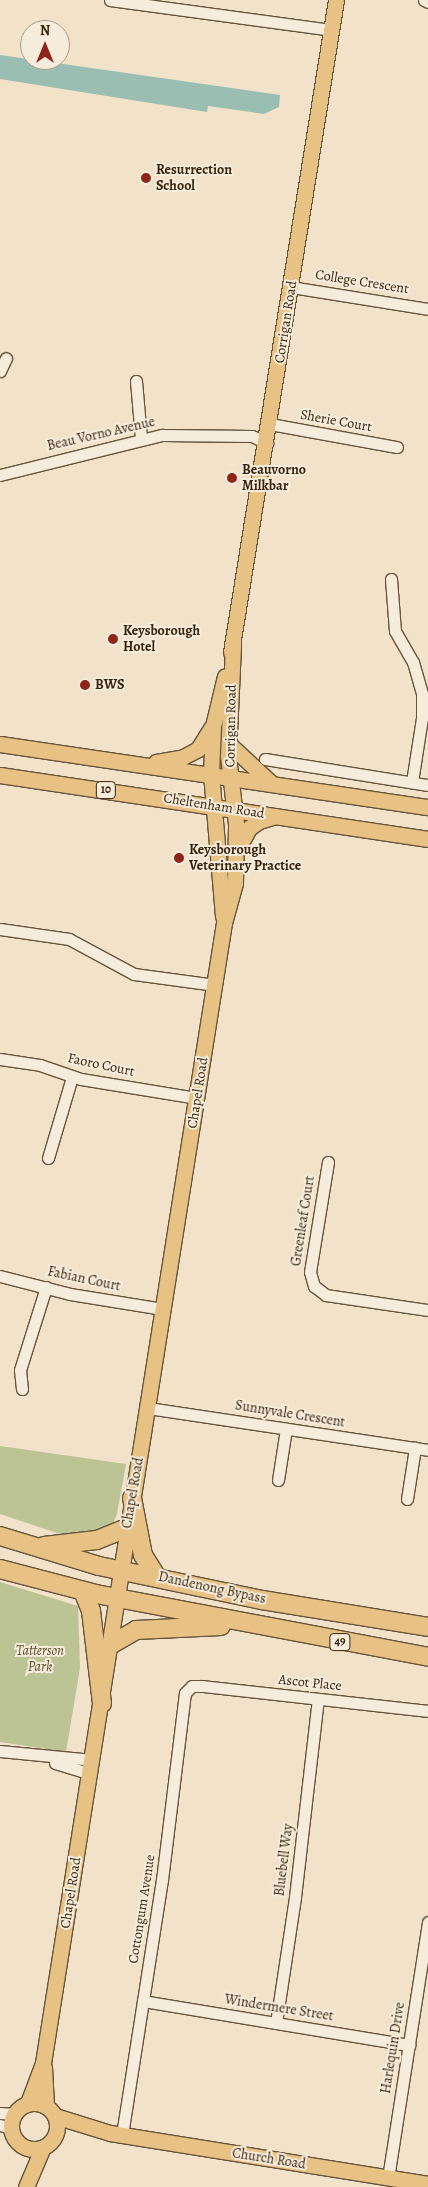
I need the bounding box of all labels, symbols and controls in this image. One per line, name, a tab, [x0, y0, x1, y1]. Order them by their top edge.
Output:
north arrow	[20, 20, 70, 70]
text: N	[40, 21, 50, 40]
place label: Resurrection School	[156, 162, 232, 194]
marker: Resurrection School	[140, 172, 152, 184]
street label: College Crescent	[314, 266, 410, 298]
street label: Corrigan Road	[271, 280, 301, 364]
street label: Sherie Court	[299, 406, 373, 436]
street label: Beau Vorno Avenue	[45, 413, 157, 455]
place label: Beauvorno Milkbar	[242, 462, 306, 494]
marker: Beauvorno Milkbar	[226, 472, 238, 484]
place label: Keysborough Hotel	[123, 623, 200, 656]
marker: Keysborough Hotel	[107, 633, 119, 645]
place label: BWS	[95, 677, 125, 693]
marker: BWS	[79, 679, 91, 691]
street label: Corrigan Road	[222, 684, 240, 768]
road number: 10	[95, 780, 117, 800]
street label: Cheltenham Road	[162, 790, 266, 822]
place label: Keysborough Veterinary Practice	[189, 842, 301, 874]
marker: Keysborough Veterinary Practice	[173, 852, 185, 864]
street label: Faoro Court	[66, 1050, 136, 1080]
street label: Chapel Road	[184, 1056, 212, 1130]
street label: Greenleaf Court	[288, 1175, 318, 1267]
street label: Fabian Court	[46, 1263, 122, 1295]
street label: Sunnyvale Crescent	[234, 1397, 346, 1431]
street label: Chapel Road	[118, 1456, 148, 1530]
street label: Dandenong Bypass	[157, 1568, 267, 1608]
road number: 49	[329, 1632, 351, 1651]
park label: Tatterson Park	[16, 1643, 64, 1675]
street label: Ascot Place	[278, 1671, 342, 1695]
street label: Bluebell Way	[271, 1823, 297, 1897]
street label: Cottongum Avenue	[125, 1853, 159, 1965]
street label: Chapel Road	[57, 1856, 85, 1930]
street label: Windermere Street	[223, 1991, 335, 2025]
street label: Harlequin Drive	[377, 2001, 409, 2095]
street label: Church Road	[231, 2145, 307, 2173]

